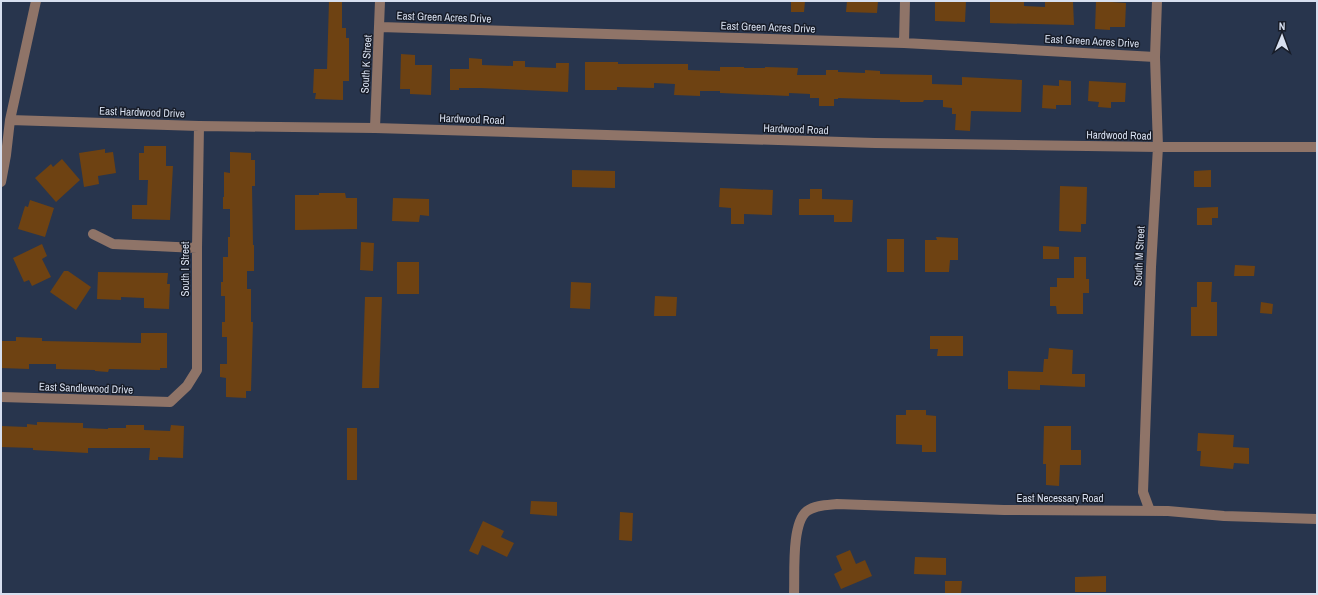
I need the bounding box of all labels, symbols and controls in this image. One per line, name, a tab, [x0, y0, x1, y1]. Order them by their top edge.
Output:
street label: East Green Acres Drive	[396, 8, 492, 26]
north arrow	[1262, 16, 1302, 56]
street label: East Green Acres Drive	[720, 18, 816, 36]
text: N	[1279, 19, 1286, 33]
street label: East Green Acres Drive	[1044, 32, 1140, 50]
street label: South K Street	[357, 34, 375, 94]
street label: East Hardwood Drive	[99, 104, 185, 120]
street label: Hardwood Road	[439, 111, 505, 127]
street label: Hardwood Road	[763, 121, 829, 137]
street label: Hardwood Road	[1086, 127, 1152, 143]
street label: South M Street	[1130, 225, 1148, 286]
street label: South I Street	[178, 241, 192, 297]
street label: East Sandlewood Drive	[39, 379, 133, 397]
street label: East Necessary Road	[1016, 491, 1104, 505]

